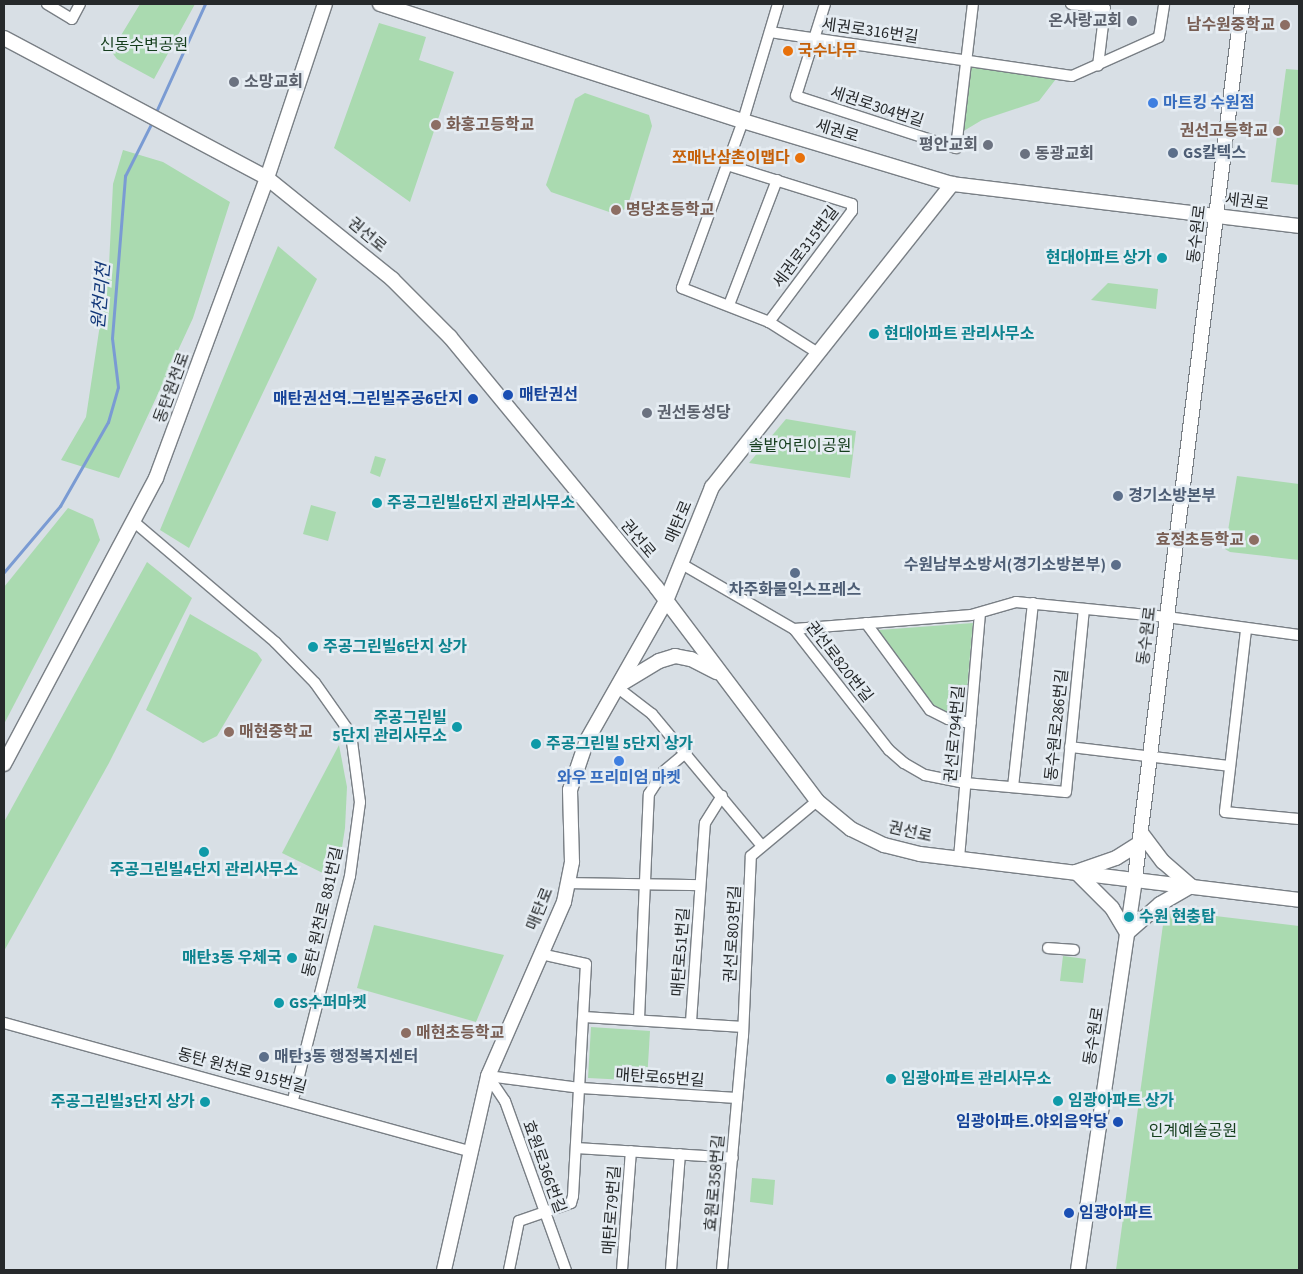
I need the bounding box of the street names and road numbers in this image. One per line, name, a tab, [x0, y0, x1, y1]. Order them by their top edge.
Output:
street label: 세권로316번길	[820, 15, 920, 47]
street label: 세권로304번길	[828, 83, 926, 131]
street label: 세권로	[813, 115, 861, 147]
street label: 세권로	[1224, 190, 1270, 214]
street label: 세권로315번길	[769, 202, 843, 292]
street label: 동수원로	[1184, 204, 1210, 264]
street label: 권선로	[344, 213, 390, 257]
street label: 동탄원천로	[150, 350, 194, 426]
street label: 매탄로	[662, 498, 696, 546]
street label: 권선로	[616, 516, 660, 562]
street label: 동수원로	[1134, 606, 1160, 666]
street label: 권선로820번길	[801, 618, 877, 706]
street label: 동수원로286번길	[1042, 668, 1072, 782]
street label: 권선로794번길	[941, 685, 969, 783]
street label: 권선로	[886, 818, 934, 846]
street label: 동탄 원천로 881번길	[299, 845, 347, 979]
street label: 매탄로	[523, 885, 557, 933]
street label: 권선로803번길	[721, 885, 745, 983]
street label: 매탄로51번길	[668, 907, 694, 997]
street label: 동수원로	[1080, 1005, 1108, 1067]
street label: 동탄 원천로 915번길	[175, 1044, 309, 1098]
street label: 매탄로65번길	[615, 1065, 705, 1091]
street label: 효원로366번길	[518, 1118, 570, 1216]
street label: 효원로358번길	[701, 1134, 729, 1232]
street label: 매탄로79번길	[599, 1165, 625, 1255]

